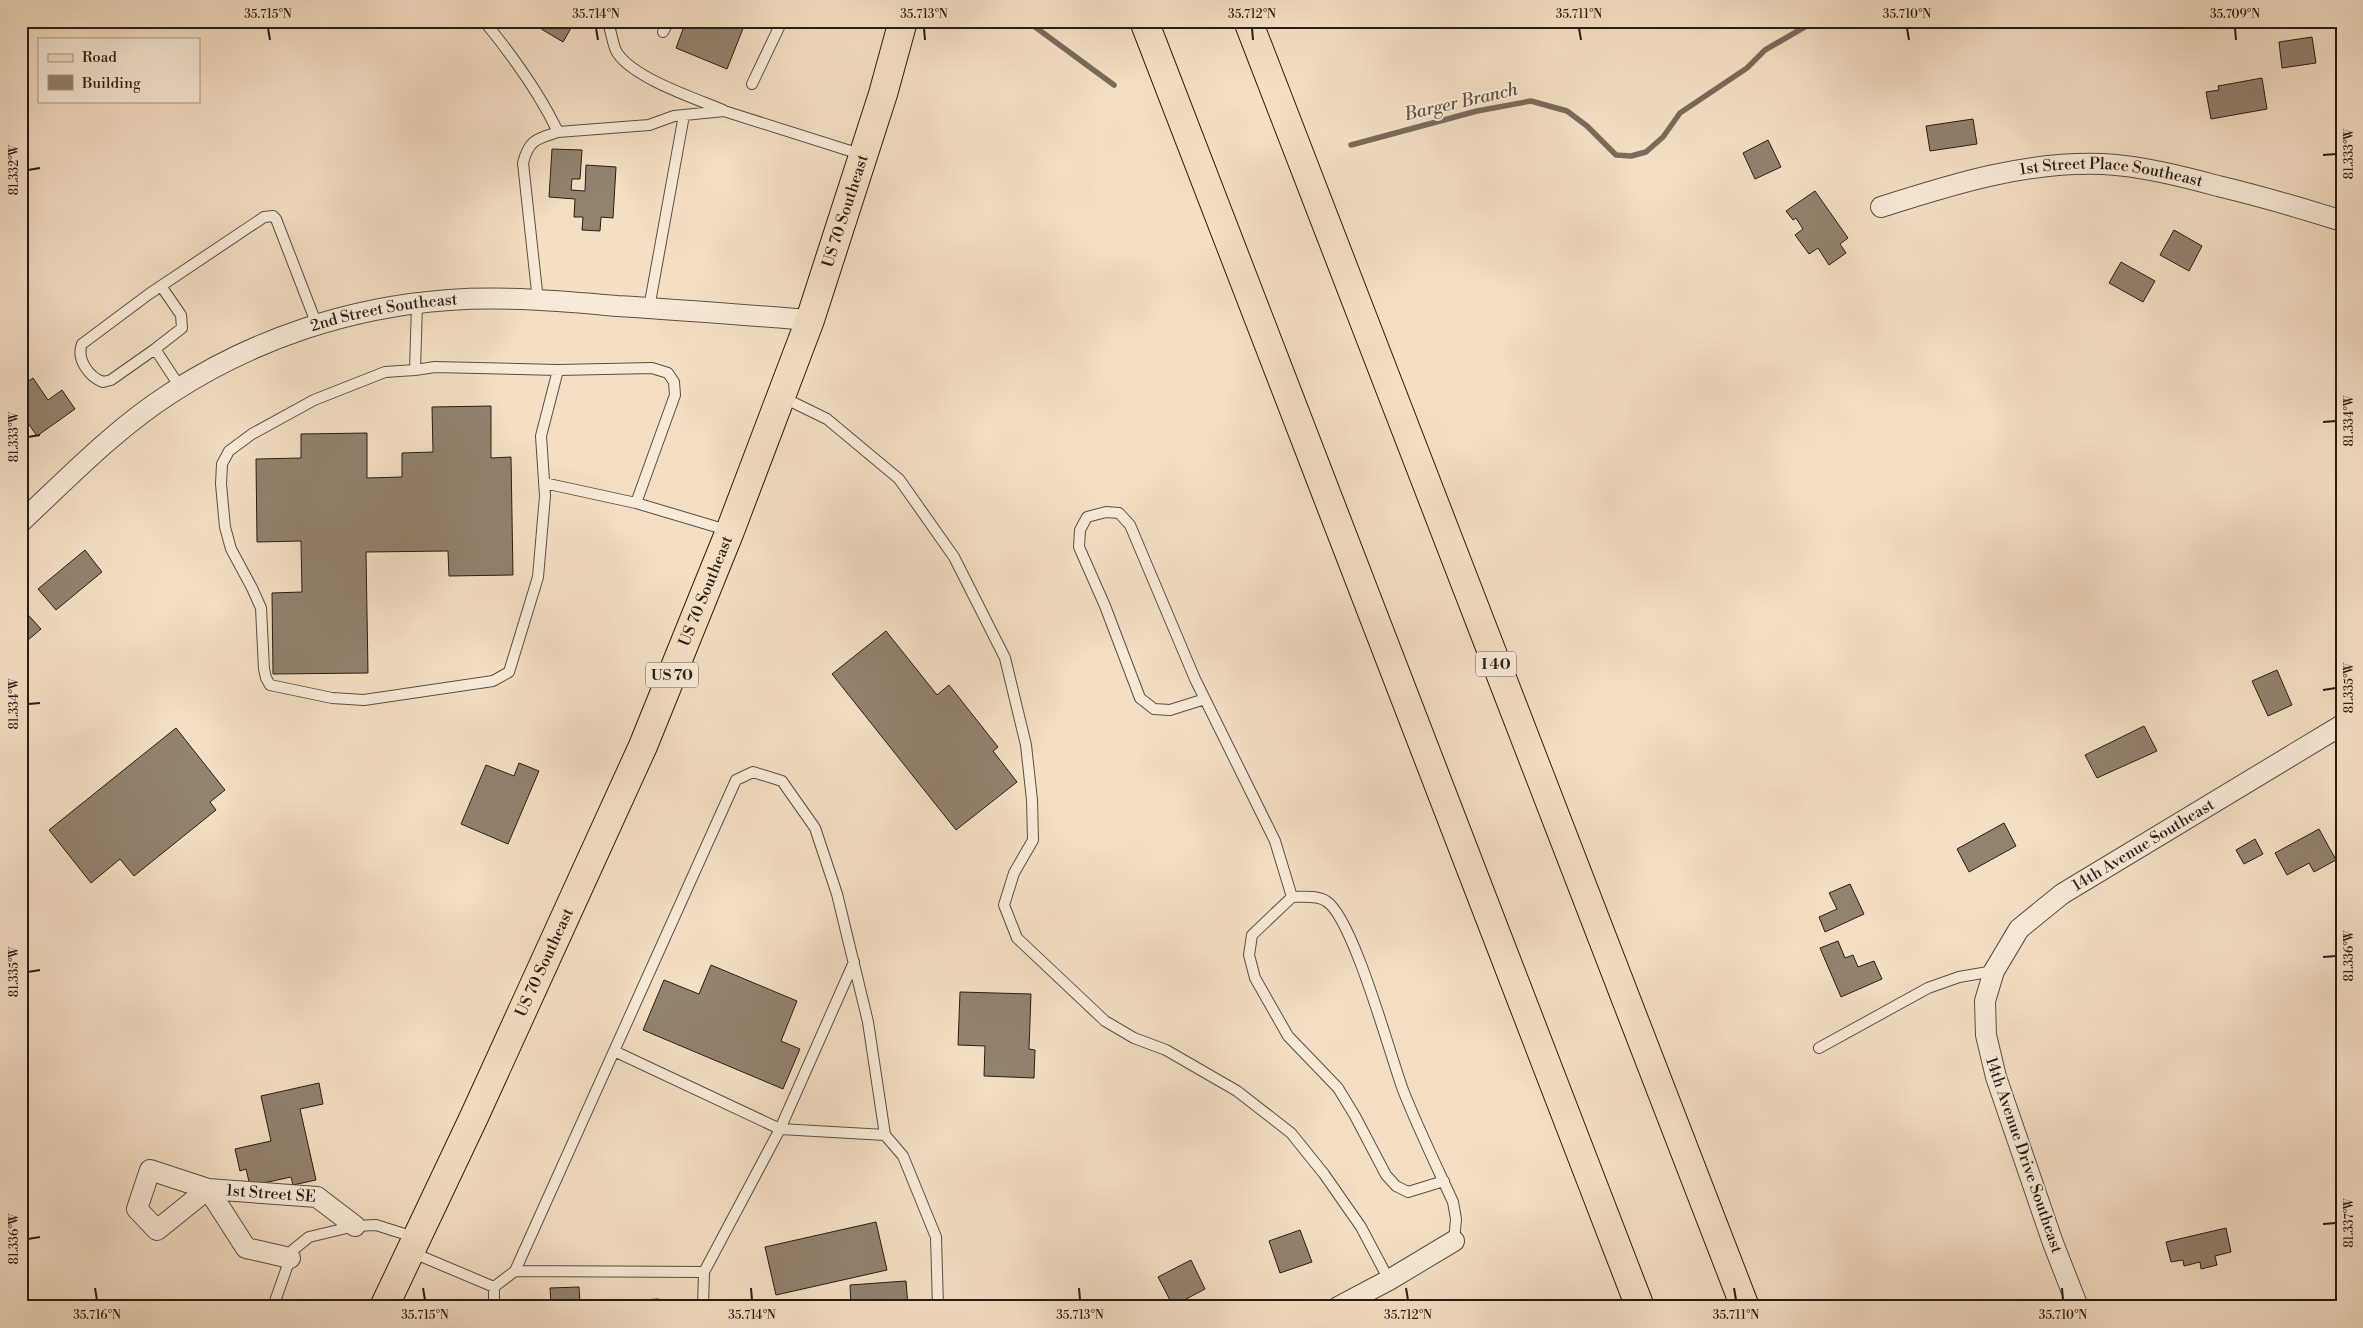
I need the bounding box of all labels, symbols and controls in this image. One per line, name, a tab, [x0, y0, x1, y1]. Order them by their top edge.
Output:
text: 35.715°N	[244, 7, 292, 22]
text: 35.714°N	[572, 7, 620, 22]
text: 35.713°N	[900, 7, 948, 22]
text: 35.712°N	[1228, 7, 1276, 22]
text: 35.711°N	[1556, 7, 1602, 22]
text: 35.710°N	[1883, 7, 1931, 22]
text: 35.709°N	[2210, 7, 2260, 22]
legend	[38, 38, 200, 102]
text: Road	[82, 48, 117, 67]
text: Building	[81, 74, 141, 93]
water label: Barger Branch	[1401, 78, 1521, 126]
text: 81.333°W	[2342, 128, 2357, 179]
text: 81.332°W	[7, 144, 22, 195]
street label: US 70 Southeast	[818, 152, 873, 270]
street label: 1st Street Place Southeast	[2018, 154, 2205, 192]
street label: 2nd Street Southeast	[308, 289, 458, 336]
text: 81.334°W	[2342, 394, 2357, 447]
text: 81.333°W	[7, 411, 22, 462]
street label: US 70 Southeast	[674, 533, 737, 649]
road number: I 40	[1476, 652, 1516, 676]
road number: US 70	[646, 662, 698, 688]
text: 81.335°W	[2342, 662, 2357, 713]
text: 81.334°W	[7, 677, 22, 730]
street label: 14th Avenue Southeast	[2069, 794, 2218, 895]
street label: US 70 Southeast	[511, 905, 578, 1020]
text: 81.336°W	[2342, 929, 2357, 981]
text: 81.335°W	[7, 946, 22, 997]
street label: 14th Avenue Drive Southeast	[1981, 1054, 2067, 1256]
street label: 1st Street SE	[225, 1180, 317, 1207]
text: 81.337°W	[2342, 1197, 2357, 1248]
text: 81.336°W	[7, 1212, 22, 1264]
text: 35.716°N	[73, 1308, 121, 1323]
text: 35.715°N	[401, 1308, 449, 1323]
text: 35.714°N	[728, 1308, 776, 1323]
text: 35.713°N	[1056, 1308, 1104, 1323]
text: 35.712°N	[1384, 1308, 1432, 1323]
text: 35.711°N	[1713, 1308, 1759, 1323]
text: 35.710°N	[2039, 1308, 2087, 1323]

